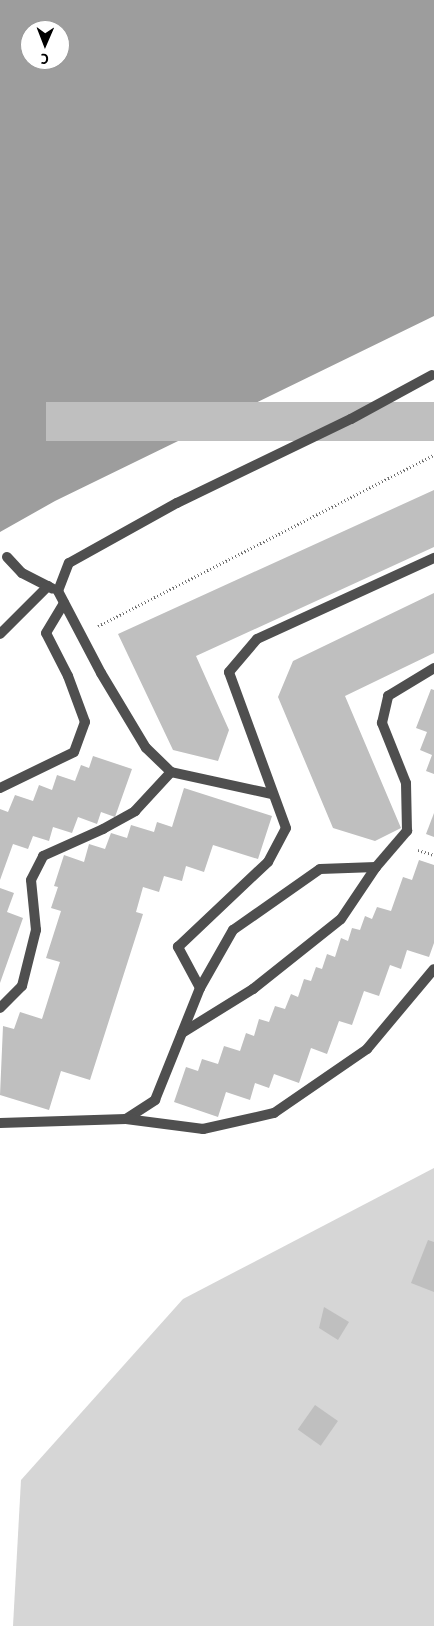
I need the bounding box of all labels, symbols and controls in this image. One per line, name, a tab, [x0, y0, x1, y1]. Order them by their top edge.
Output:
north arrow	[20, 20, 70, 70]
text: С	[41, 50, 49, 68]

